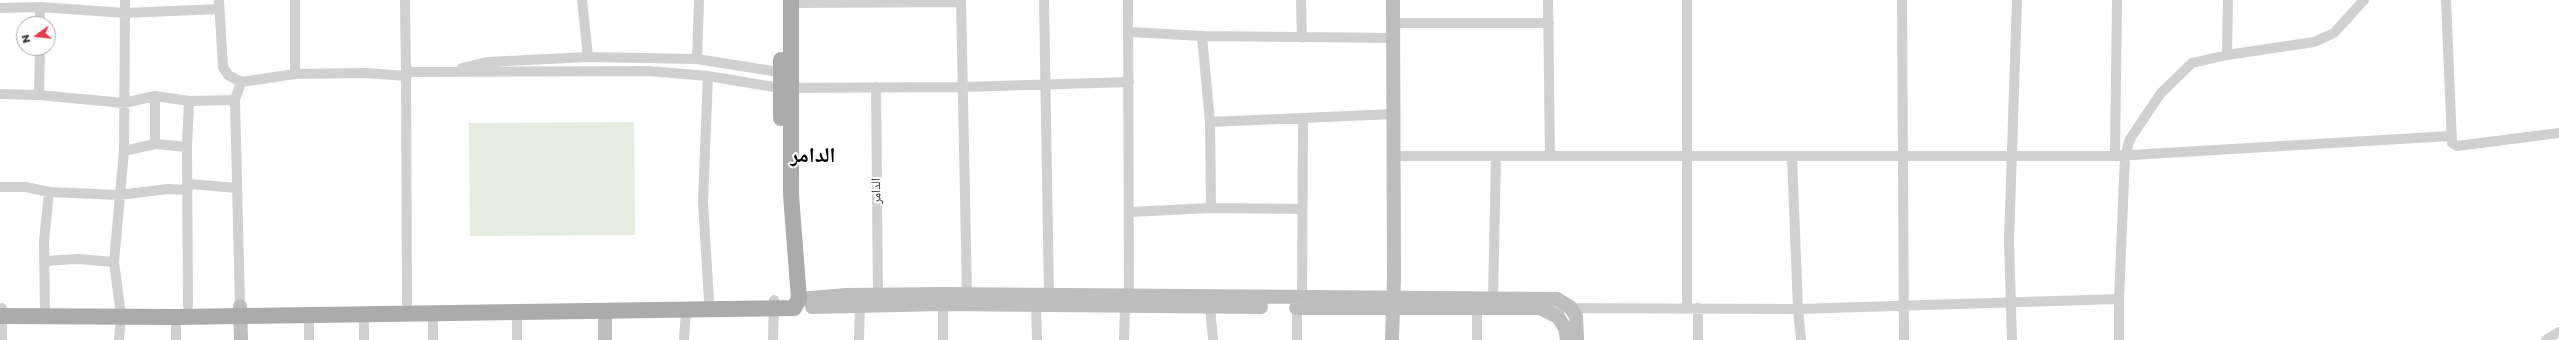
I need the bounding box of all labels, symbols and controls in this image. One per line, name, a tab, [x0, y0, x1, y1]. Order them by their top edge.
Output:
north arrow	[16, 16, 56, 56]
text: N	[17, 33, 34, 45]
district label: الدامر	[791, 144, 835, 170]
street label: الدامر	[869, 178, 885, 204]

